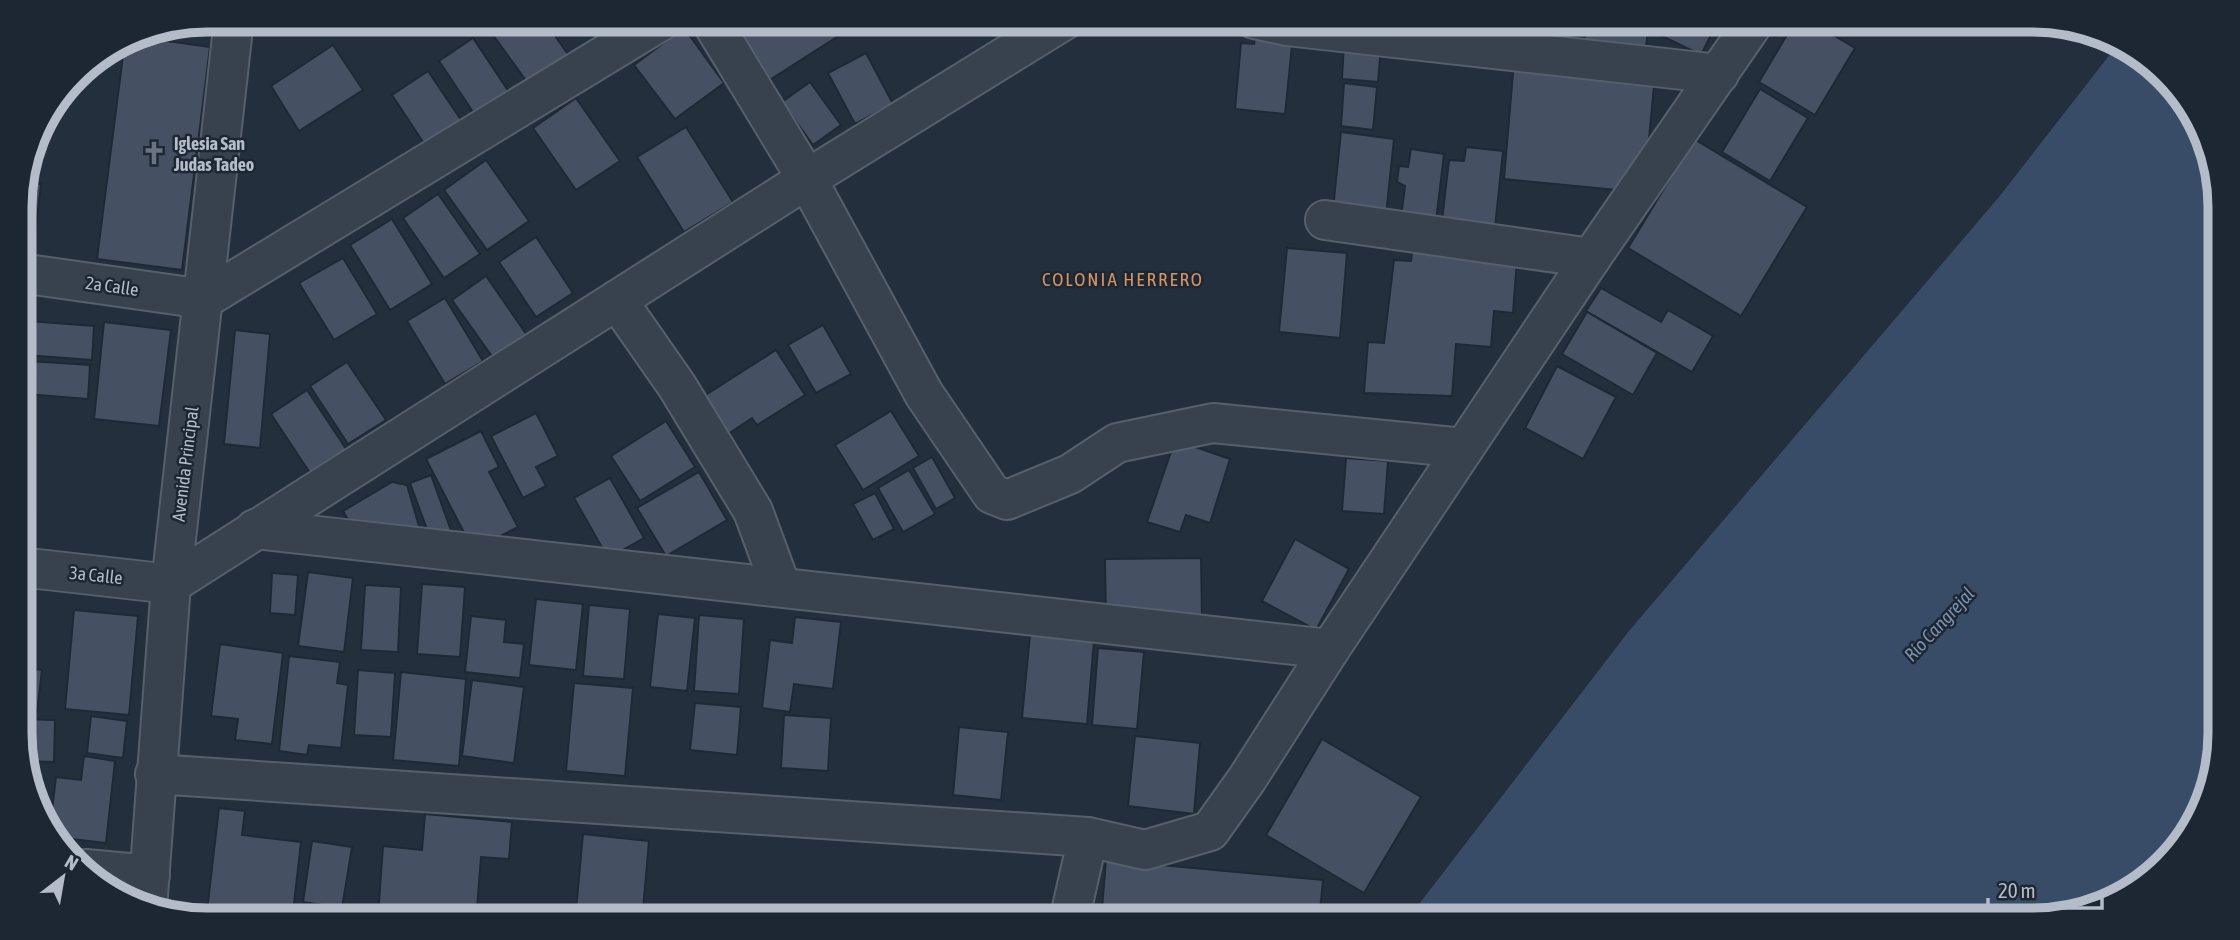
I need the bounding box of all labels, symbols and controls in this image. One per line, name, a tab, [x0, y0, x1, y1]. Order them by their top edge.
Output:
place label: Iglesia San Judas Tadeo	[173, 133, 254, 175]
church icon: Iglesia San Judas Tadeo	[140, 139, 168, 167]
district label: COLONIA HERRERO	[1042, 268, 1204, 290]
street label: 2a Calle	[84, 272, 140, 300]
street label: Avenida Principal	[168, 405, 203, 523]
street label: 3a Calle	[68, 562, 124, 588]
water label: Río Cangrejal	[1899, 583, 1979, 665]
north arrow	[28, 842, 98, 912]
text: N	[61, 850, 82, 875]
scale bar	[1988, 866, 2102, 910]
text: 20 m	[1998, 878, 2036, 902]

